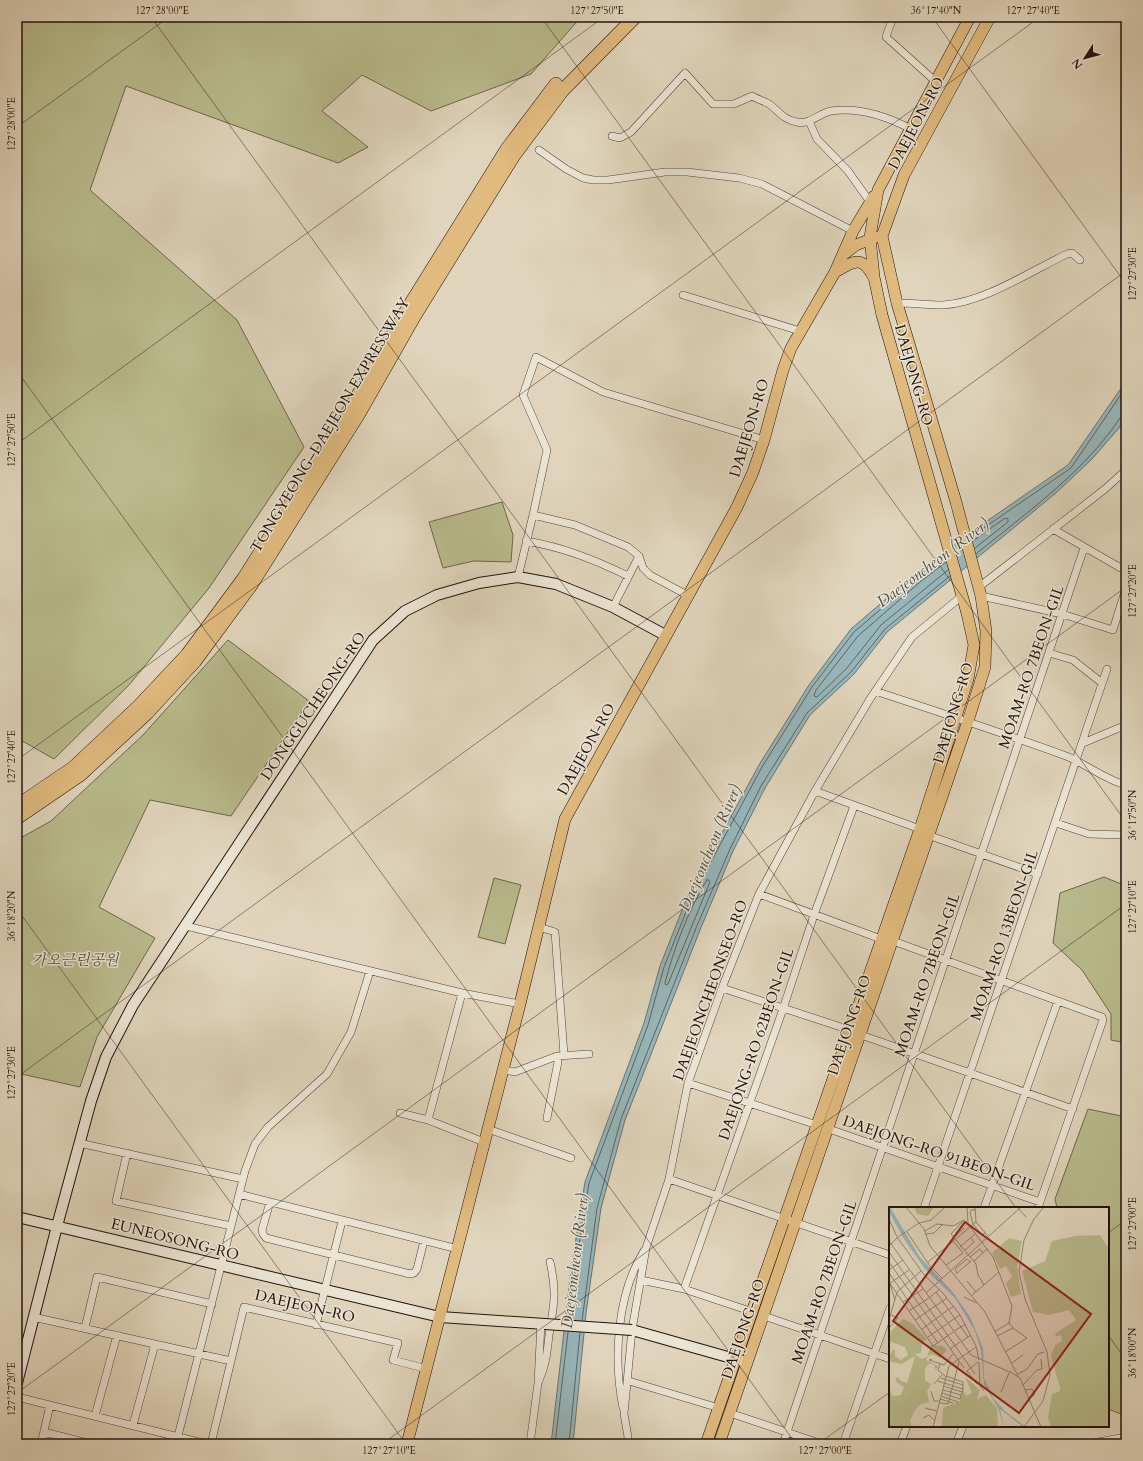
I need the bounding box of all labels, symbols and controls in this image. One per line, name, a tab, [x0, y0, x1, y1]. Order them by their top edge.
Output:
text: 127°28'00"E	[135, 4, 189, 18]
text: 127°27'50"E	[570, 4, 624, 18]
text: 36°17'40"N	[911, 4, 962, 18]
text: 127°27'40"E	[1006, 4, 1060, 18]
north arrow	[1065, 38, 1105, 78]
text: N	[1068, 55, 1086, 72]
street label: DAEJEON-RO	[883, 73, 949, 173]
text: 127°28'00"E	[5, 97, 19, 151]
text: 127°27'30"E	[1126, 247, 1140, 301]
street label: TONGYEONG–DAEJEON EXPRESSWAY	[246, 293, 415, 556]
street label: DAEJONG-RO	[890, 322, 938, 428]
street label: DAEJEON-RO	[724, 376, 774, 480]
text: 127°27'50"E	[5, 413, 19, 467]
water label: Daejeoncheon (River)	[872, 513, 994, 613]
text: 127°27'20"E	[1126, 564, 1140, 618]
street label: MOAM-RO 7BEON-GIL	[994, 582, 1069, 751]
street label: DONGGUCHEONG-RO	[256, 628, 370, 784]
street label: DAEJONG-RO	[928, 660, 978, 766]
street label: DAEJEON-RO	[552, 699, 620, 799]
text: 127°27'40"E	[5, 730, 19, 784]
water label: Daejeoncheon (River)	[673, 781, 747, 915]
text: 36°17'50"N	[1126, 789, 1140, 840]
street label: MOAM-RO 13BEON-GIL	[965, 846, 1043, 1023]
text: 127°27'10"E	[1126, 880, 1140, 934]
text: 36°18'20"N	[5, 890, 19, 941]
street label: MOAM-RO 7BEON-GIL	[890, 890, 965, 1059]
street label: DAEJEONCHEONSEO-RO	[668, 897, 752, 1083]
street label: DAEJONG-RO 62BEON-GIL	[714, 944, 799, 1143]
park label: 가오근린공원	[32, 950, 120, 970]
street label: DAEJONG-RO	[822, 972, 876, 1078]
text: 127°27'30"E	[5, 1046, 19, 1100]
street label: DAEJONG-RO 91BEON-GIL	[840, 1111, 1039, 1196]
water label: Daejeoncheon (River)	[556, 1192, 594, 1330]
street label: MOAM-RO 7BEON-GIL	[787, 1197, 862, 1366]
text: 127°27'00"E	[1126, 1197, 1140, 1251]
inset map	[889, 1207, 1109, 1427]
street label: EUNEOSONG-RO	[109, 1213, 241, 1265]
street label: DAEJONG-RO	[716, 1276, 770, 1382]
street label: DAEJEON-RO	[253, 1285, 357, 1327]
text: 36°18'00"N	[1126, 1327, 1140, 1378]
text: 127°27'20"E	[5, 1362, 19, 1416]
text: 127°27'10"E	[362, 1444, 416, 1458]
text: 127°27'00"E	[798, 1444, 852, 1458]

